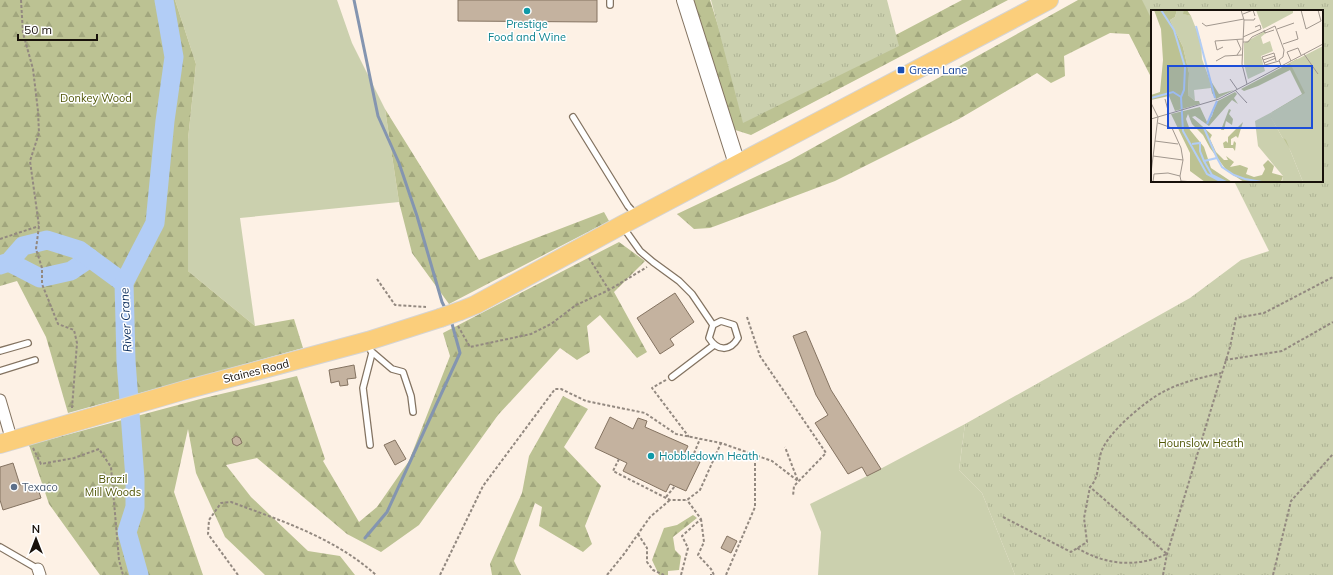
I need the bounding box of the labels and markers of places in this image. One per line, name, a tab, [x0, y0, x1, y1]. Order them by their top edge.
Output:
marker: Prestige Food and Wine	[522, 6, 532, 16]
place label: Prestige Food and Wine	[488, 17, 566, 44]
place label: Green Lane	[909, 63, 967, 77]
marker: Green Lane	[896, 65, 906, 75]
place label: Hobbledown Heath	[659, 449, 759, 463]
marker: Hobbledown Heath	[646, 451, 656, 461]
place label: Texaco	[22, 480, 58, 494]
marker: Texaco	[9, 482, 19, 492]

